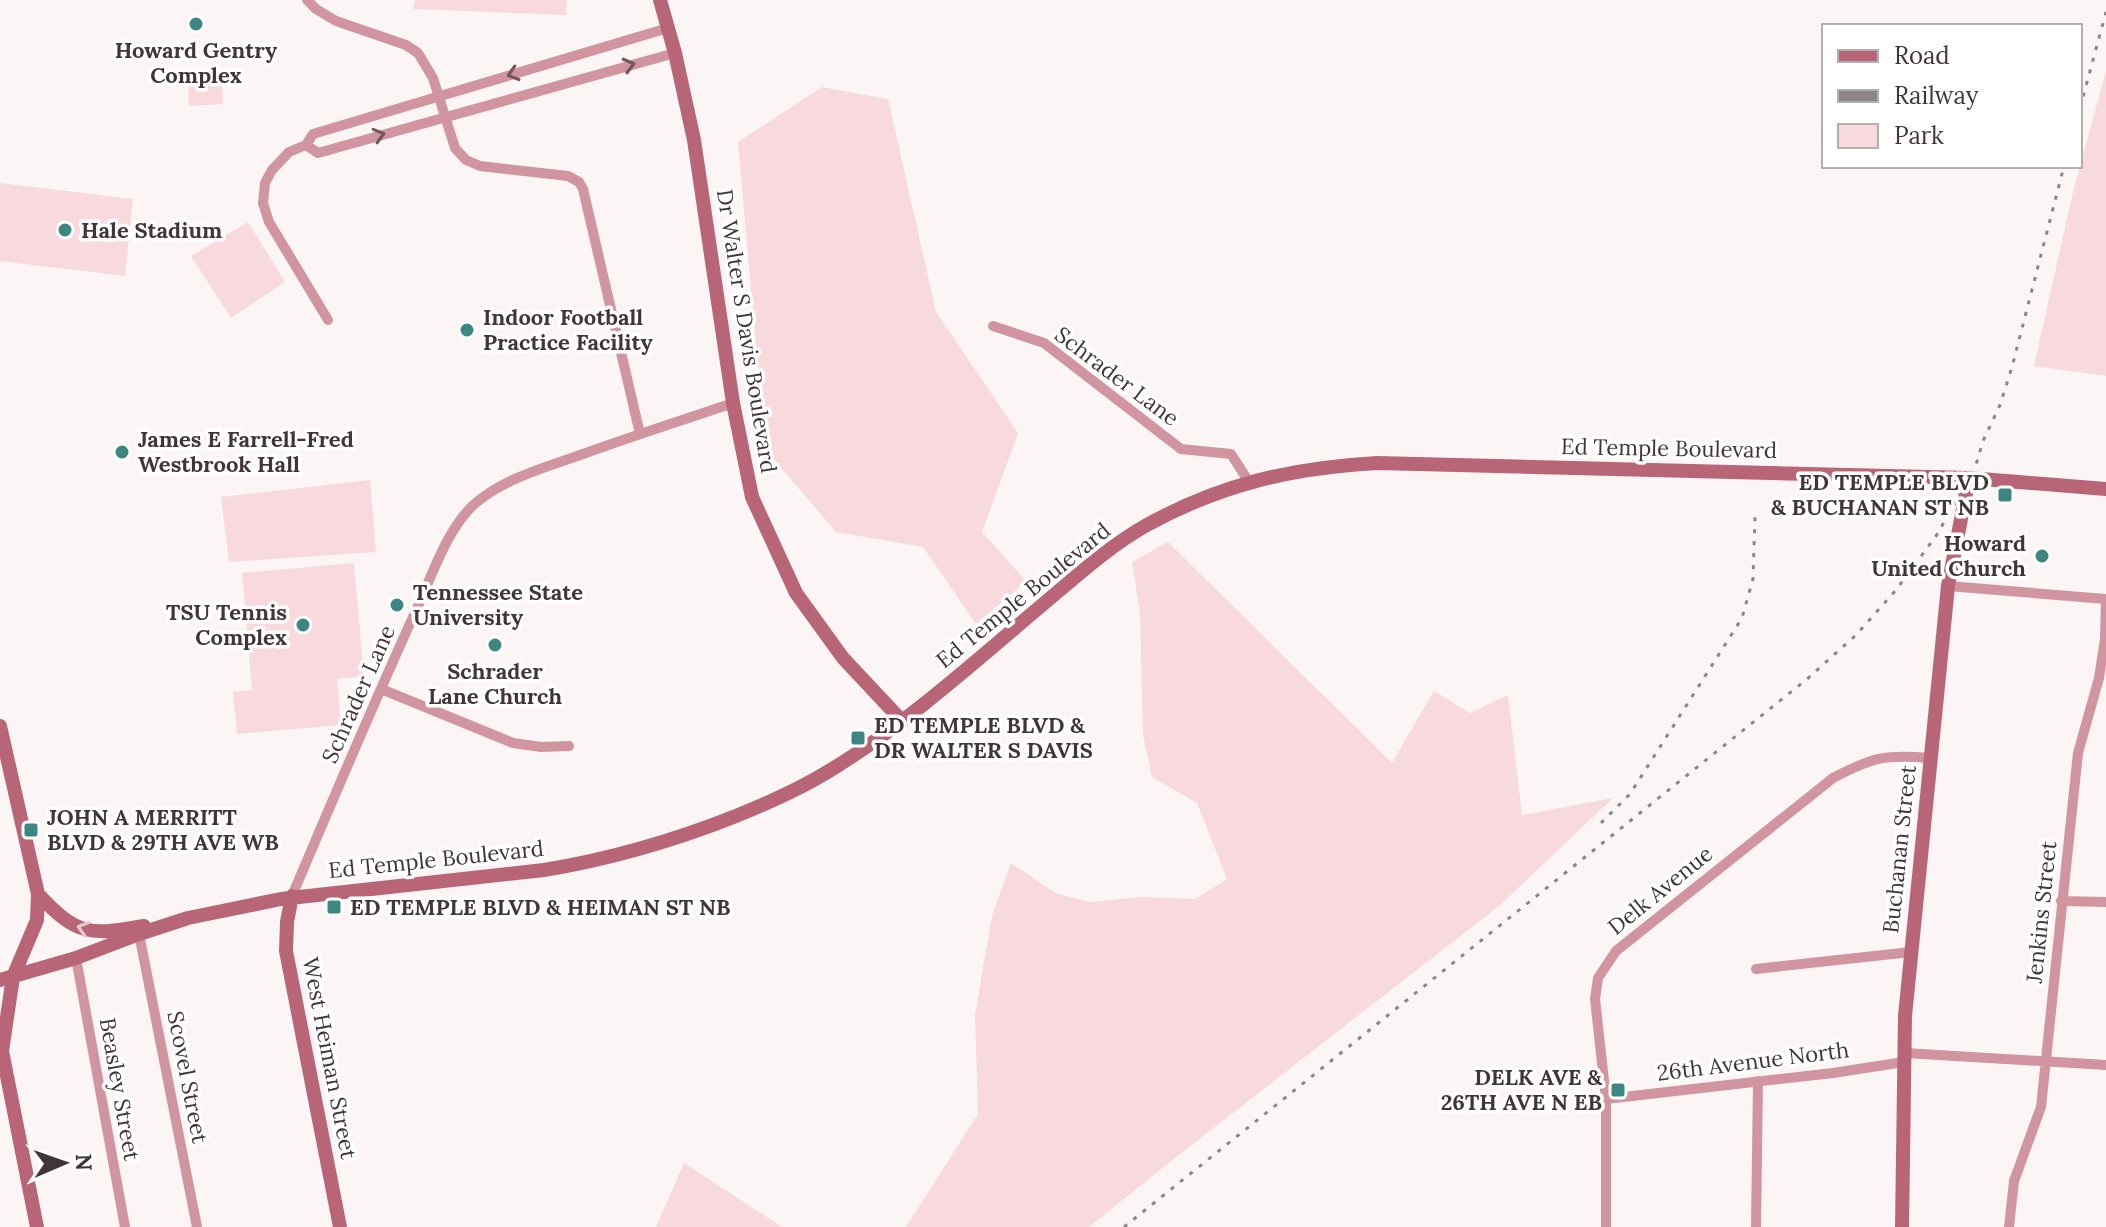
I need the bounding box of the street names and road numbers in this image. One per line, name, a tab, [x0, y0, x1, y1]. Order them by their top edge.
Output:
street label: Dr Walter S Davis Boulevard	[711, 187, 783, 475]
street label: Schrader Lane	[1049, 320, 1185, 432]
street label: Ed Temple Boulevard	[1561, 432, 1777, 464]
street label: Ed Temple Boulevard	[930, 516, 1116, 674]
street label: Schrader Lane	[315, 621, 401, 767]
street label: Buchanan Street	[1876, 763, 1922, 935]
street label: Ed Temple Boulevard	[327, 834, 545, 884]
street label: Delk Avenue	[1602, 839, 1718, 941]
street label: Jenkins Street	[2020, 839, 2062, 985]
street label: West Heiman Street	[297, 955, 363, 1162]
street label: Scovel Street	[161, 1009, 215, 1146]
street label: Beasley Street	[94, 1015, 146, 1163]
street label: 26th Avenue North	[1655, 1035, 1851, 1087]

